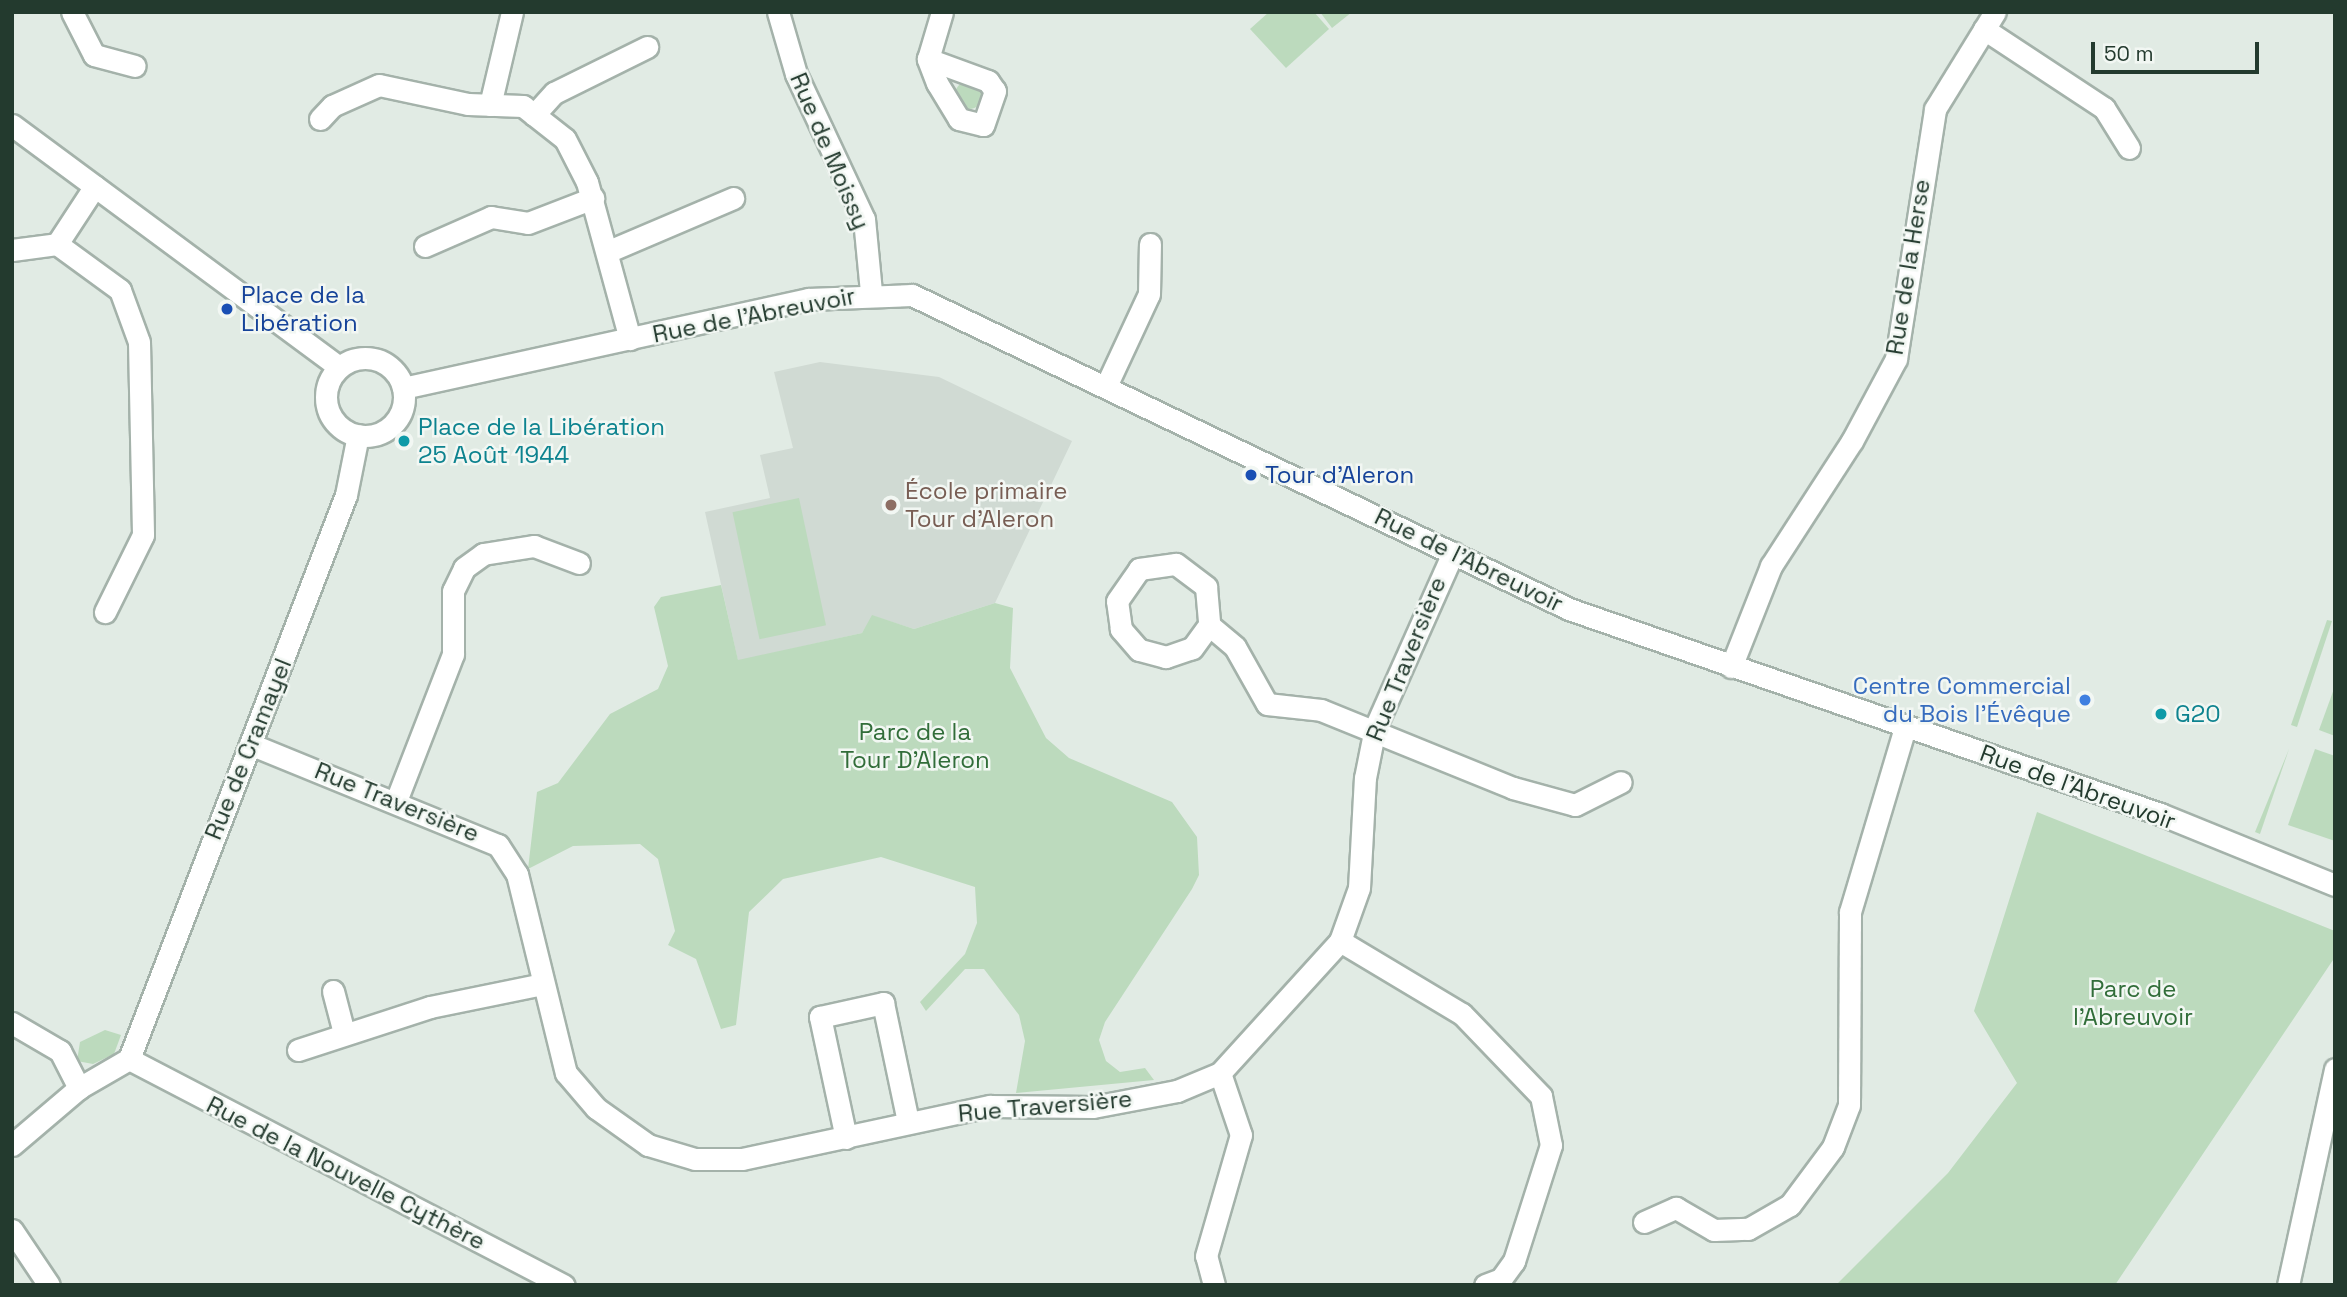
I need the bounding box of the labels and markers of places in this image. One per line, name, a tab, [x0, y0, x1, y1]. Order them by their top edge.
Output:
place label: Place de la Libération	[241, 281, 365, 337]
marker: Place de la Libération	[219, 301, 235, 317]
place label: Place de la Libération 25 Août 1944	[418, 413, 665, 469]
marker: Place de la Libération 25 Août 1944	[396, 433, 412, 449]
place label: Tour d'Aleron	[1265, 461, 1414, 489]
marker: Tour d'Aleron	[1243, 467, 1259, 483]
place label: École primaire Tour d'Aleron	[905, 477, 1067, 533]
marker: École primaire Tour d'Aleron	[883, 497, 899, 513]
place label: Centre Commercial du Bois l'Évêque	[1853, 672, 2071, 728]
marker: Centre Commercial du Bois l'Évêque	[2077, 692, 2093, 708]
place label: G20	[2175, 700, 2221, 728]
marker: G20	[2153, 706, 2169, 722]

